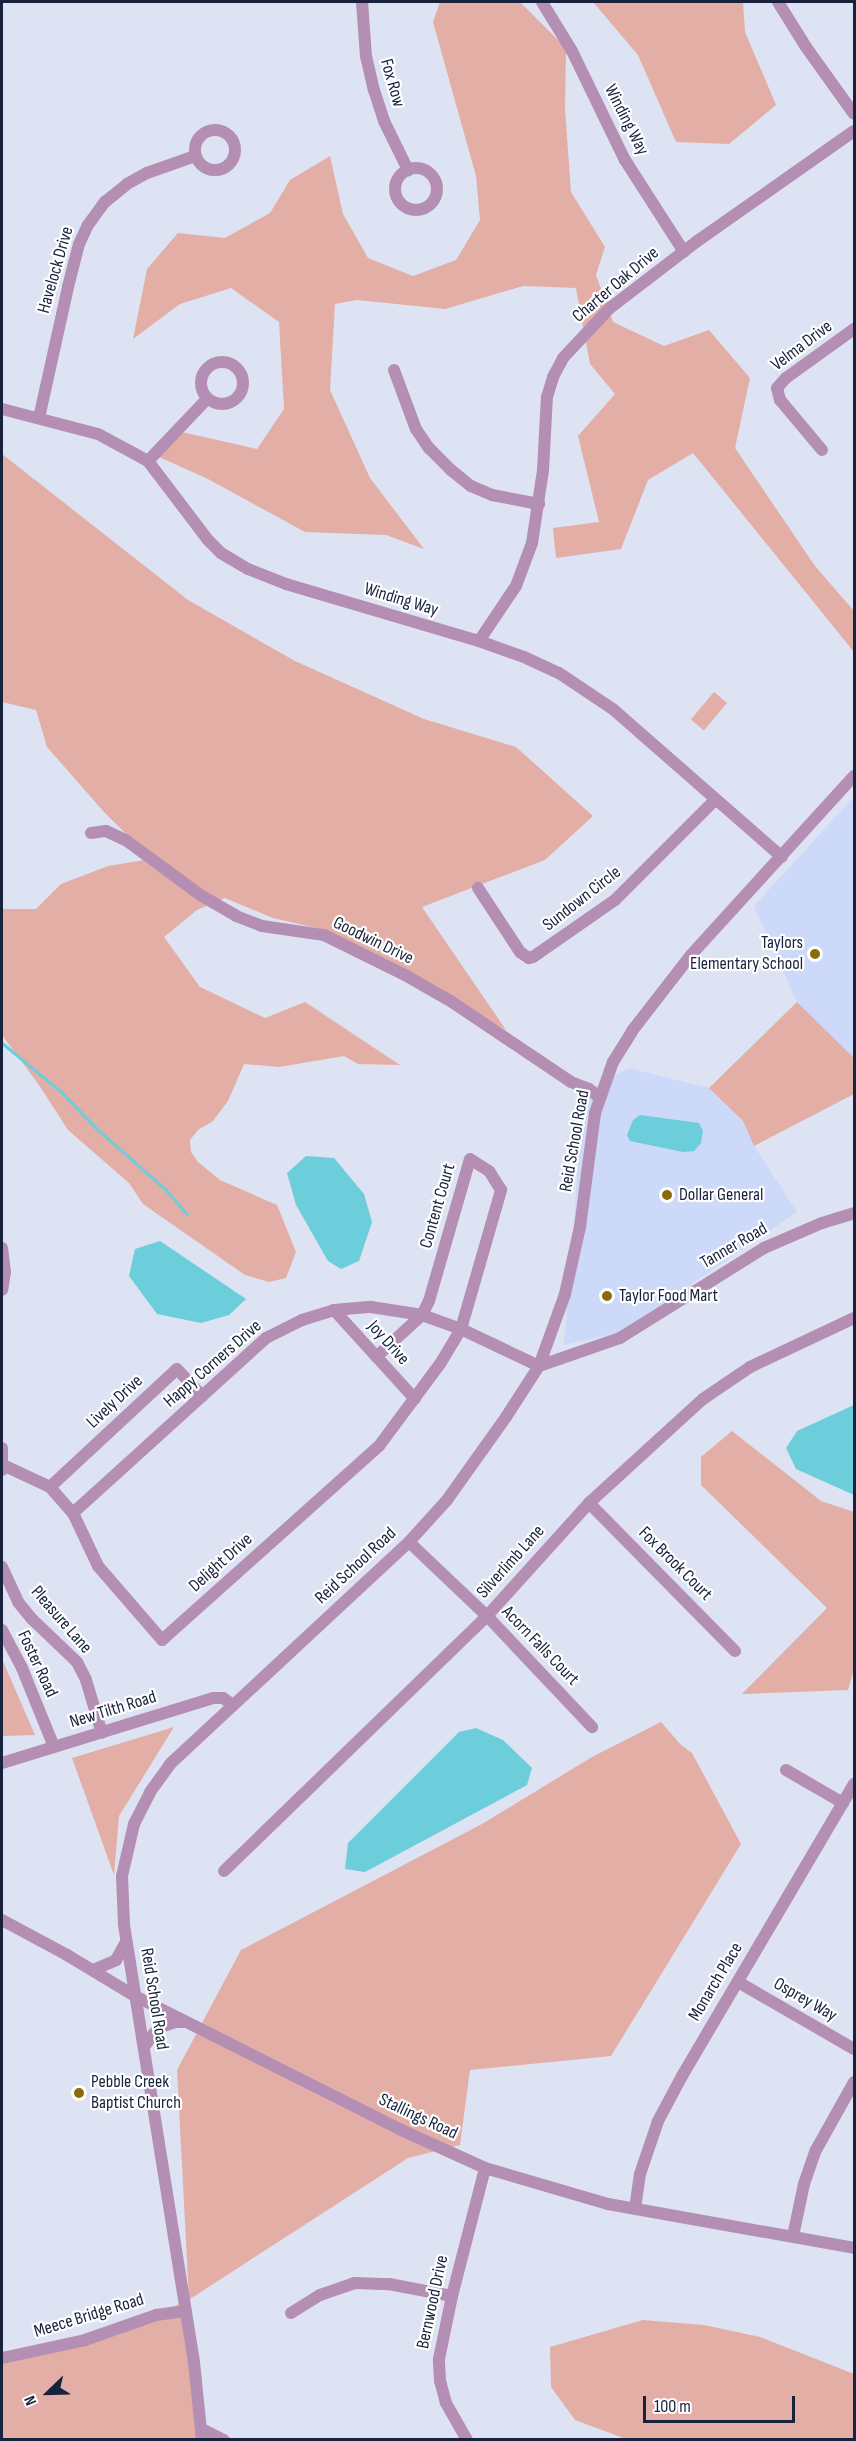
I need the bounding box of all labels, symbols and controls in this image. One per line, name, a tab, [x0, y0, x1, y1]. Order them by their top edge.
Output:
street label: Fox Row	[375, 56, 409, 110]
street label: Winding Way	[599, 81, 653, 159]
street label: Havelock Drive	[33, 224, 79, 316]
street label: Charter Oak Drive	[568, 243, 664, 327]
street label: Velma Drive	[767, 316, 837, 376]
street label: Winding Way	[361, 579, 441, 621]
street label: Sundown Circle	[539, 862, 625, 936]
street label: Goodwin Drive	[329, 912, 417, 970]
place label: Taylors Elementary School	[690, 933, 803, 976]
marker: Taylors Elementary School	[808, 947, 822, 961]
street label: Reid School Road	[555, 1089, 595, 1193]
street label: Content Court	[416, 1161, 460, 1251]
place label: Dollar General	[679, 1184, 763, 1206]
marker: Dollar General	[660, 1188, 674, 1202]
street label: Tanner Road	[697, 1218, 771, 1274]
place label: Taylor Food Mart	[619, 1285, 718, 1307]
marker: Taylor Food Mart	[600, 1289, 614, 1303]
street label: Happy Corners Drive	[160, 1316, 266, 1412]
street label: Joy Drive	[362, 1316, 414, 1370]
street label: Lively Drive	[83, 1371, 147, 1433]
street label: Silverlimb Lane	[472, 1521, 550, 1603]
street label: Reid School Road	[311, 1523, 401, 1609]
street label: Fox Brook Court	[634, 1523, 716, 1605]
street label: Delight Drive	[185, 1529, 257, 1597]
street label: Pleasure Lane	[26, 1582, 96, 1658]
street label: Acorn Falls Court	[497, 1602, 583, 1690]
street label: Foster Road	[12, 1627, 62, 1701]
street label: New Tilth Road	[67, 1687, 159, 1733]
street label: Monarch Place	[684, 1939, 748, 2025]
street label: Reid School Road	[135, 1947, 173, 2051]
street label: Osprey Way	[769, 1973, 841, 2027]
place label: Pebble Creek Baptist Church	[91, 2072, 181, 2114]
marker: Pebble Creek Baptist Church	[72, 2086, 86, 2100]
street label: Stallings Road	[375, 2089, 461, 2145]
street label: Bernwood Drive	[413, 2253, 453, 2351]
street label: Meece Bridge Road	[32, 2289, 146, 2343]
north arrow	[18, 2363, 78, 2423]
scale bar	[646, 2384, 798, 2422]
text: N	[21, 2393, 41, 2408]
text: 100 m	[654, 2396, 691, 2417]

